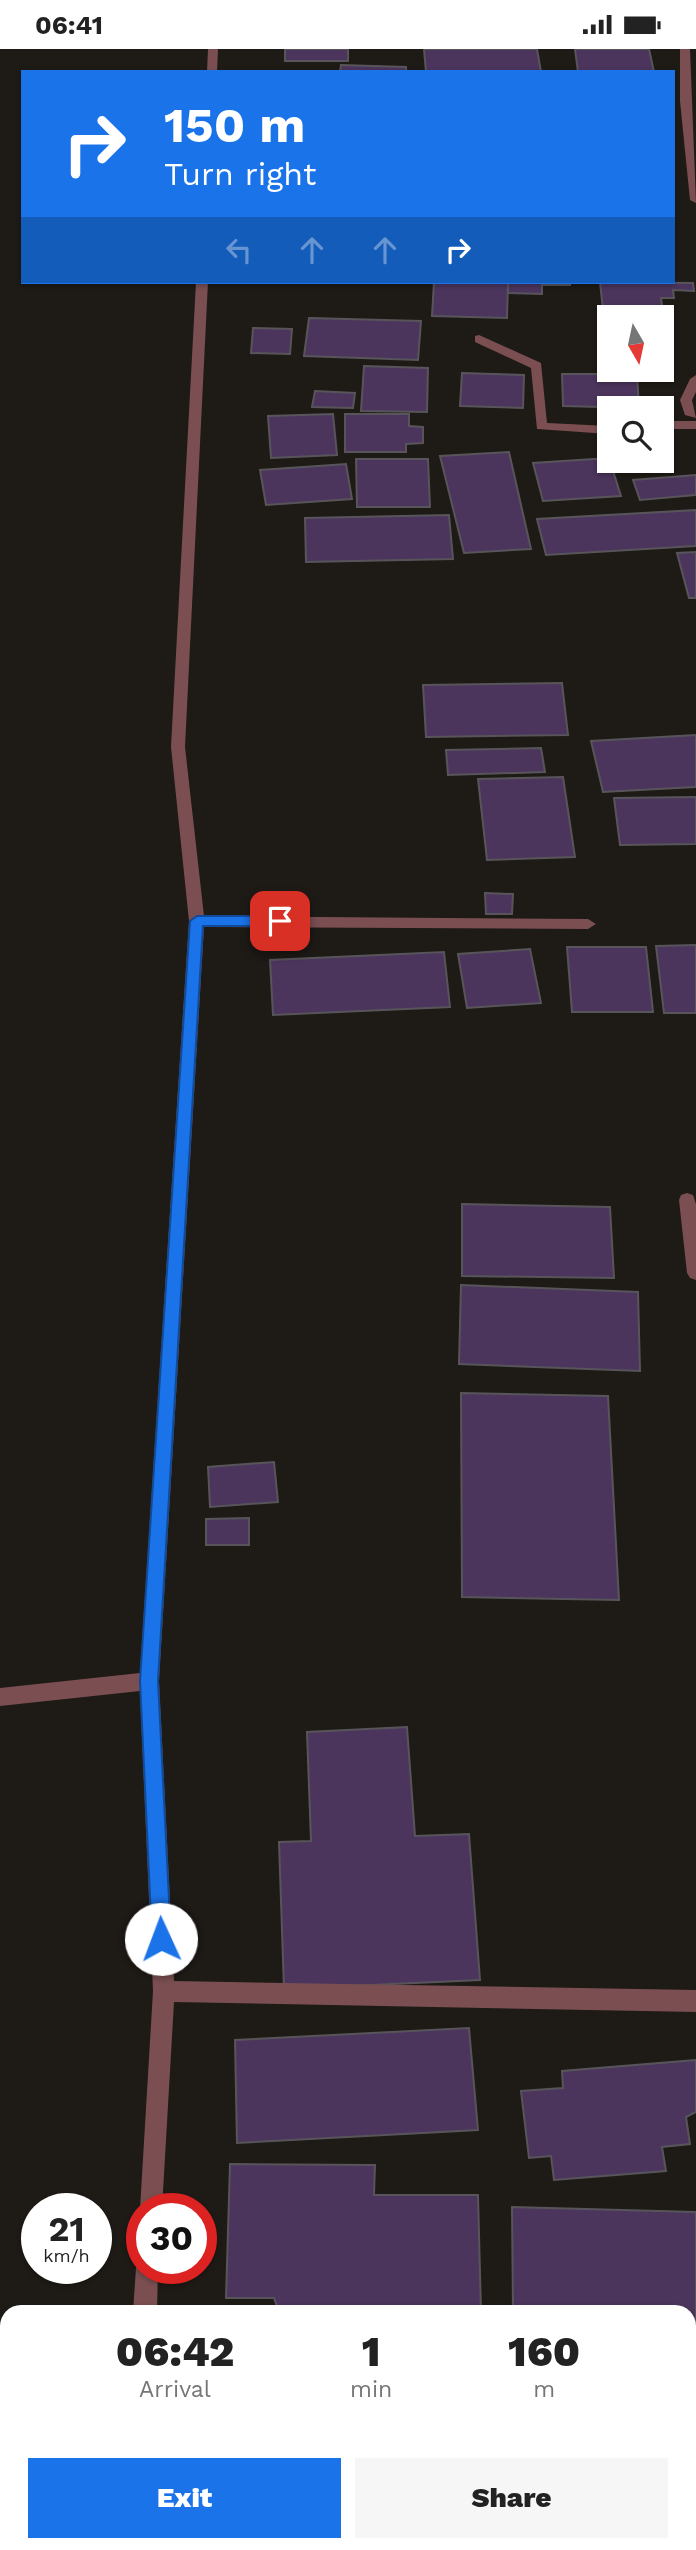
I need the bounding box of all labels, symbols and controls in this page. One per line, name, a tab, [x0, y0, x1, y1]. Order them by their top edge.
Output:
text: 06:41	[35, 10, 103, 40]
text: 150 m	[164, 96, 305, 154]
icon: right	[49, 98, 140, 189]
text: Turn right	[164, 155, 316, 193]
icon: left	[220, 231, 258, 269]
icon: ahead	[293, 231, 331, 269]
icon: ahead	[366, 231, 404, 269]
icon: right	[439, 231, 477, 269]
north arrow	[597, 305, 674, 381]
map controls	[597, 305, 674, 473]
button: search	[597, 396, 674, 473]
pin	[250, 891, 310, 951]
icon: arrive	[261, 902, 299, 940]
position arrow	[124, 1902, 198, 1976]
speed limit sign: 30	[126, 2193, 217, 2284]
text: 21	[49, 2208, 84, 2250]
text: km/h	[43, 2245, 90, 2266]
text: 06:42	[116, 2327, 234, 2376]
text: 1	[362, 2327, 380, 2376]
text: 160	[508, 2327, 580, 2376]
text: Arrival	[139, 2376, 211, 2403]
text: min	[350, 2376, 392, 2403]
text: m	[533, 2376, 555, 2403]
button: Exit	[28, 2458, 341, 2538]
button: Share	[355, 2458, 668, 2538]

